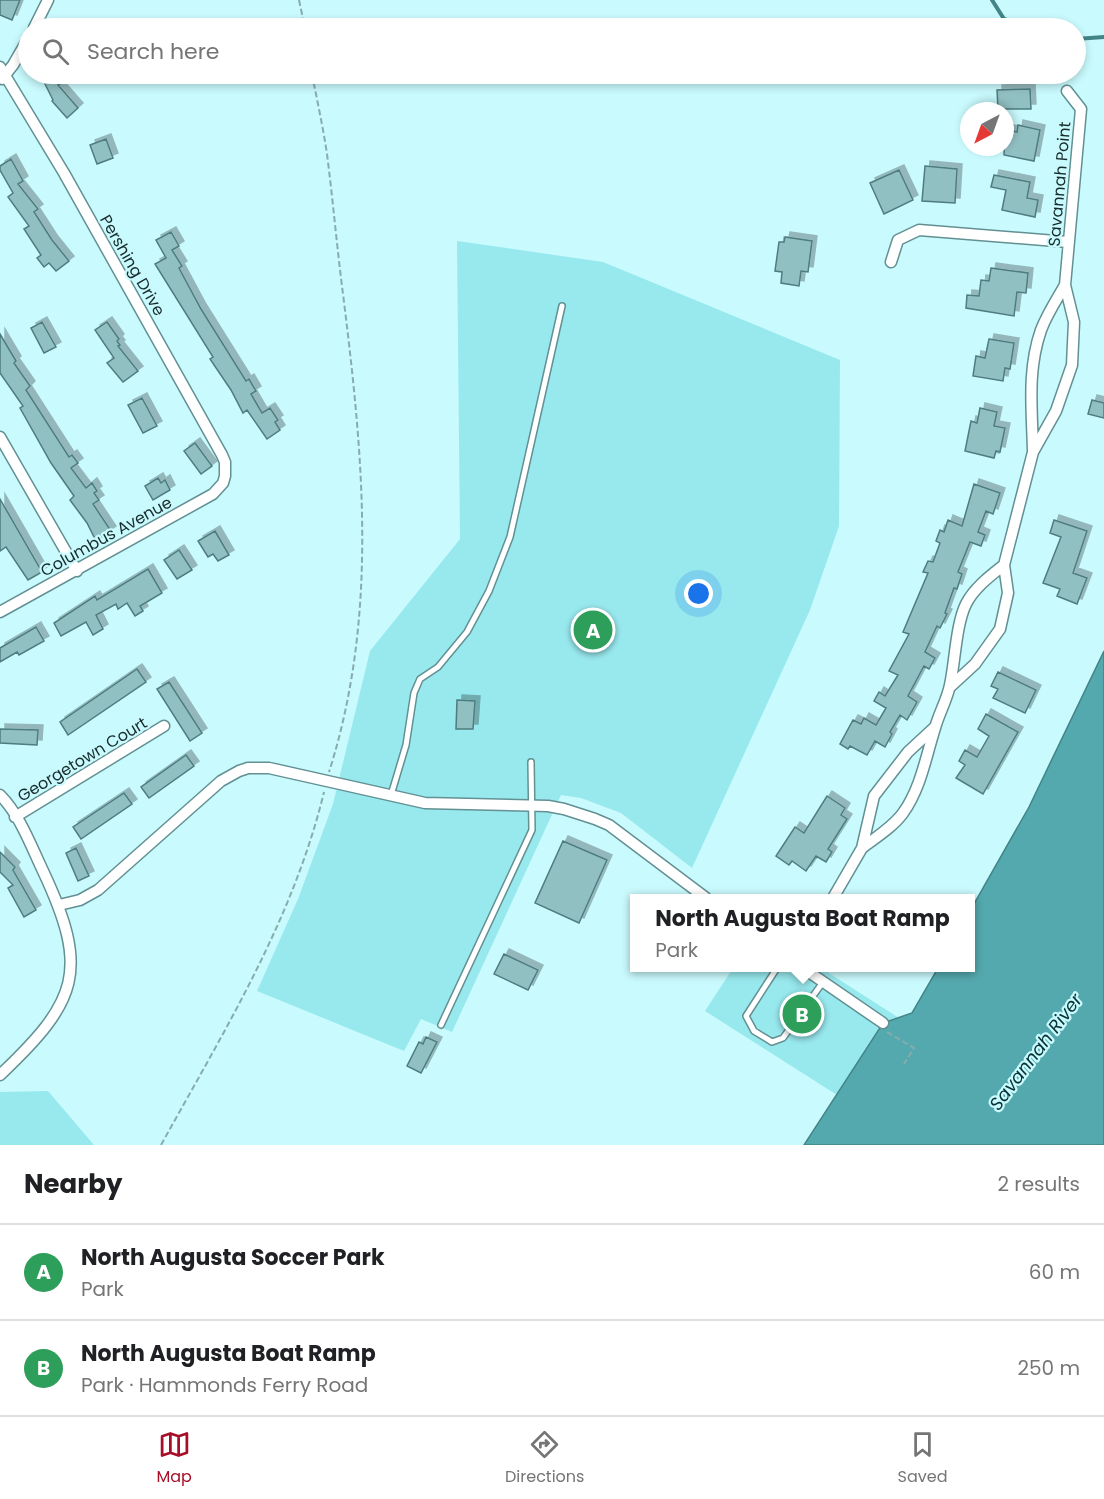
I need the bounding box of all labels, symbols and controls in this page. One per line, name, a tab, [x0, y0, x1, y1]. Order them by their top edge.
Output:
search box	[18, 18, 1086, 84]
icon: search	[39, 35, 72, 68]
text: Search here	[87, 36, 220, 67]
north arrow	[960, 102, 1014, 156]
street label: Savannah Point	[1043, 120, 1076, 247]
street label: Pershing Drive	[94, 211, 171, 320]
street label: Columbus Avenue	[36, 491, 176, 582]
your location	[684, 579, 713, 608]
pin: A	[574, 608, 612, 652]
street label: Georgetown Court	[13, 711, 152, 807]
popup	[630, 894, 975, 972]
text: North Augusta Boat Ramp	[655, 903, 950, 934]
text: Park	[655, 936, 698, 964]
water label: Savannah River	[983, 987, 1089, 1115]
pin: B	[782, 992, 822, 1036]
text: Nearby	[24, 1166, 122, 1202]
text: 2 results	[997, 1170, 1080, 1198]
text: North Augusta Soccer Park	[81, 1242, 385, 1273]
text: A	[36, 1258, 51, 1286]
text: 60 m	[1029, 1258, 1080, 1286]
text: Park	[81, 1275, 124, 1303]
text: North Augusta Boat Ramp	[81, 1338, 376, 1369]
text: B	[37, 1354, 50, 1382]
text: 250 m	[1017, 1354, 1080, 1382]
text: Park · Hammonds Ferry Road	[81, 1371, 368, 1399]
tab: Map	[157, 1428, 192, 1489]
tab: Directions	[505, 1428, 584, 1489]
tab: Saved	[898, 1428, 947, 1489]

